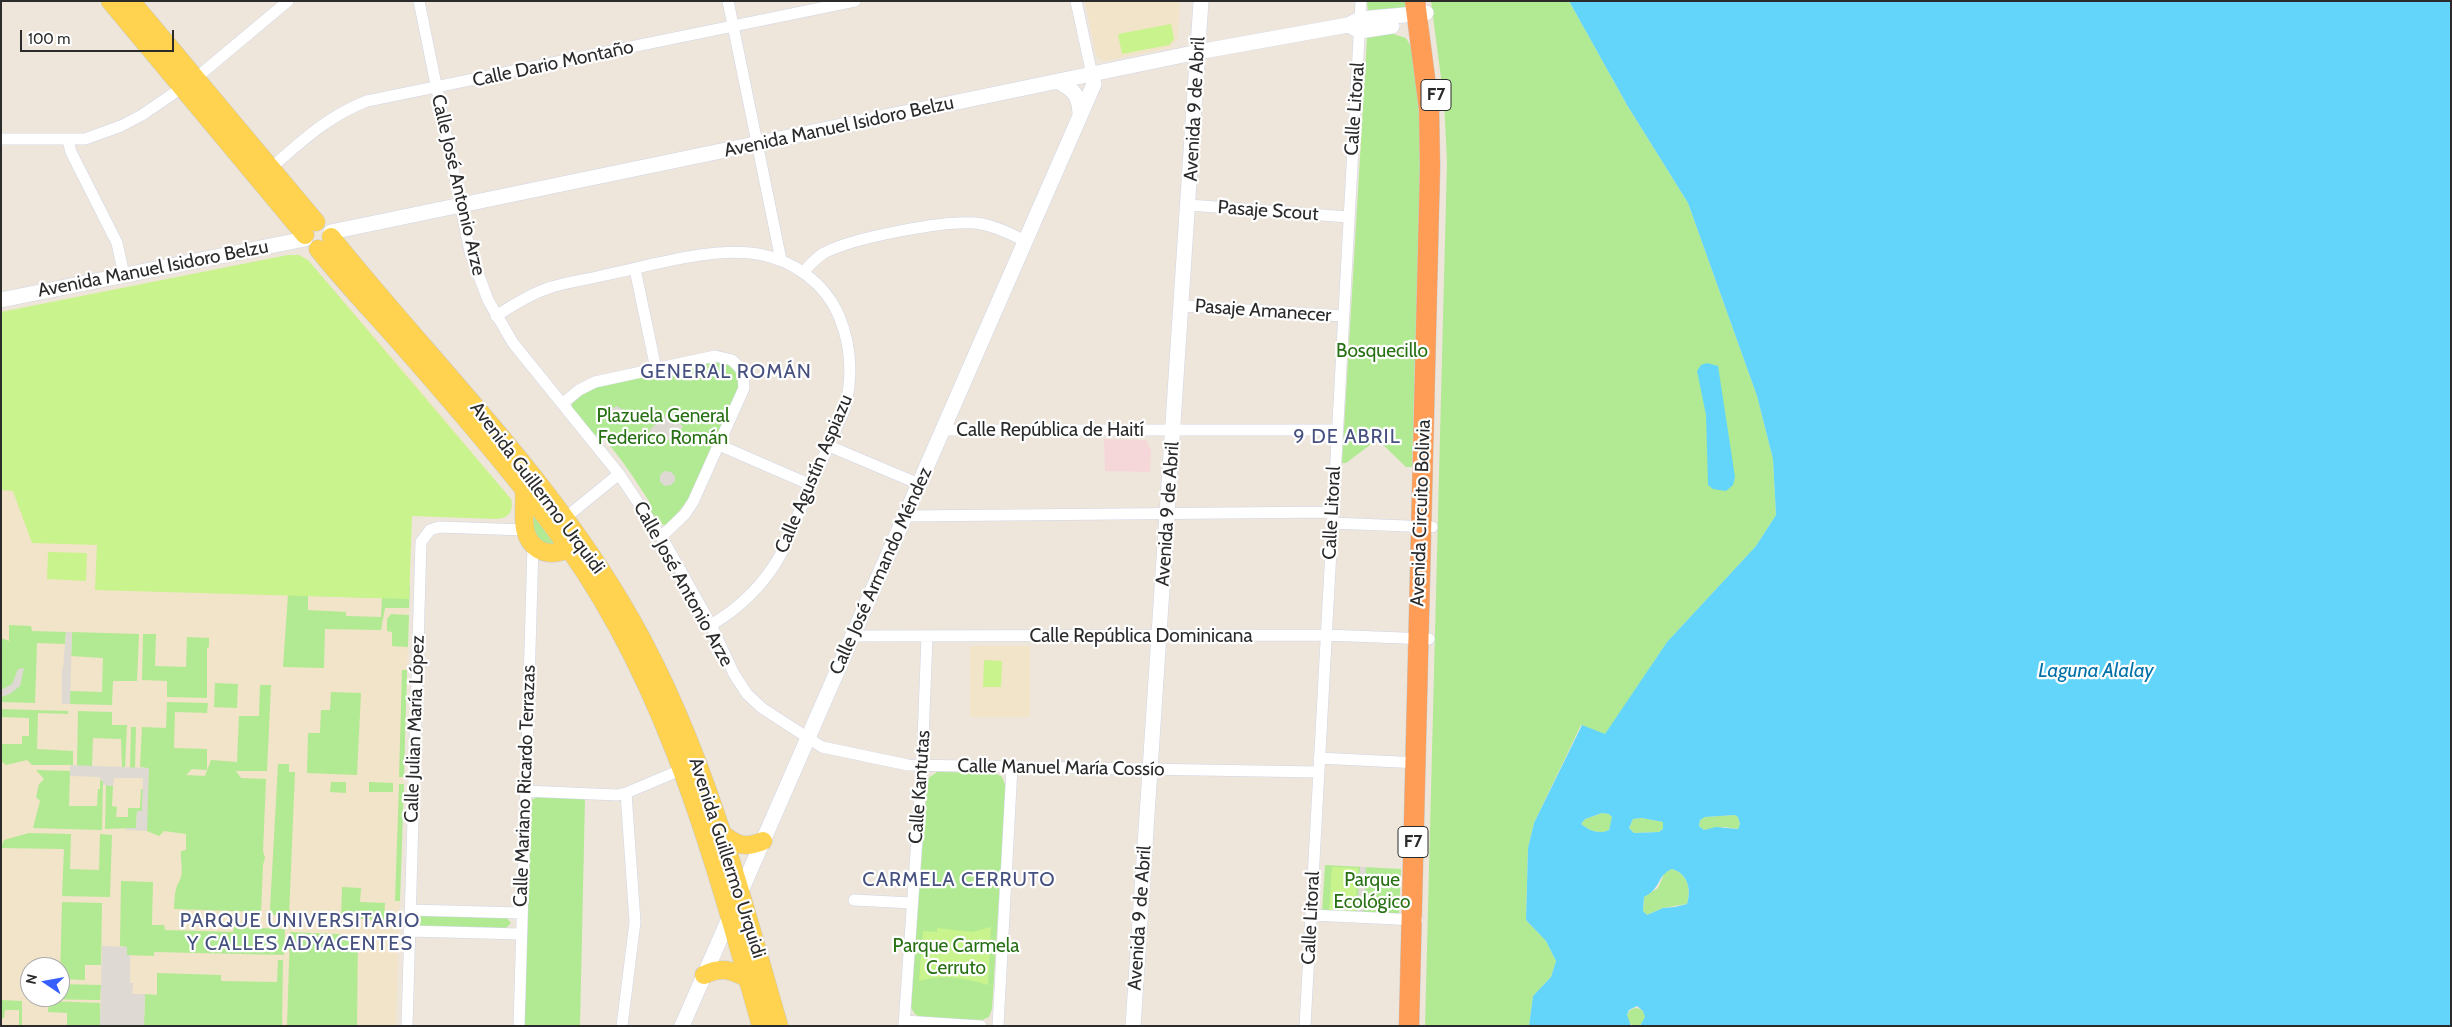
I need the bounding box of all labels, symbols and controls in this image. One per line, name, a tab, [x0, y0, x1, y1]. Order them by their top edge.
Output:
scale bar	[22, 20, 176, 52]
text: 100 m	[28, 30, 70, 48]
street label: Calle Dario Montaño	[470, 36, 636, 92]
street label: Avenida 9 de Abril	[1180, 36, 1210, 182]
street label: Calle Litoral	[1340, 62, 1370, 156]
road number: F7	[1421, 80, 1451, 110]
street label: Avenida Manuel Isidoro Belzu	[722, 91, 956, 163]
street label: Calle José Antonio Arze	[426, 92, 490, 278]
street label: Pasaje Scout	[1217, 196, 1319, 226]
street label: Avenida Manuel Isidoro Belzu	[36, 235, 270, 303]
street label: Pasaje Amanecer	[1194, 295, 1332, 327]
park label: Bosquecillo	[1336, 340, 1428, 362]
district label: GENERAL ROMÁN	[639, 360, 813, 384]
street label: Calle Agustín Aspiazu	[770, 391, 858, 557]
street label: Avenida Guillermo Urquidi	[465, 397, 609, 579]
park label: Plazuela General Federico Román	[596, 405, 730, 449]
street label: Calle República de Haití	[956, 419, 1144, 441]
street label: Avenida Circuito Bolivia	[1406, 419, 1436, 607]
district label: 9 DE ABRIL	[1292, 425, 1402, 449]
street label: Avenida 9 de Abril	[1152, 441, 1184, 587]
street label: Calle José Armando Méndez	[825, 464, 937, 678]
street label: Calle Litoral	[1318, 466, 1346, 560]
street label: Calle José Antonio Arze	[628, 498, 738, 670]
street label: Calle República Dominicana	[1029, 625, 1253, 647]
street label: Calle Julian María López	[400, 635, 430, 823]
water label: Laguna Alalay	[2038, 659, 2154, 683]
street label: Calle Mariano Ricardo Terrazas	[509, 665, 541, 907]
street label: Calle Kantutas	[905, 729, 935, 845]
street label: Avenida Guillermo Urquidi	[684, 755, 770, 961]
street label: Calle Manuel María Cossío	[957, 755, 1165, 781]
road number: F7	[1398, 826, 1428, 858]
street label: Avenida 9 de Abril	[1124, 845, 1156, 991]
district label: CARMELA CERRUTO	[860, 868, 1058, 892]
park label: Parque Ecológico	[1334, 869, 1410, 913]
street label: Calle Litoral	[1297, 871, 1325, 965]
district label: PARQUE UNIVERSITARIO Y CALLES ADYACENTES	[177, 909, 423, 956]
park label: Parque Carmela Cerruto	[893, 935, 1019, 979]
north arrow	[20, 957, 70, 1007]
text: N	[21, 972, 41, 986]

